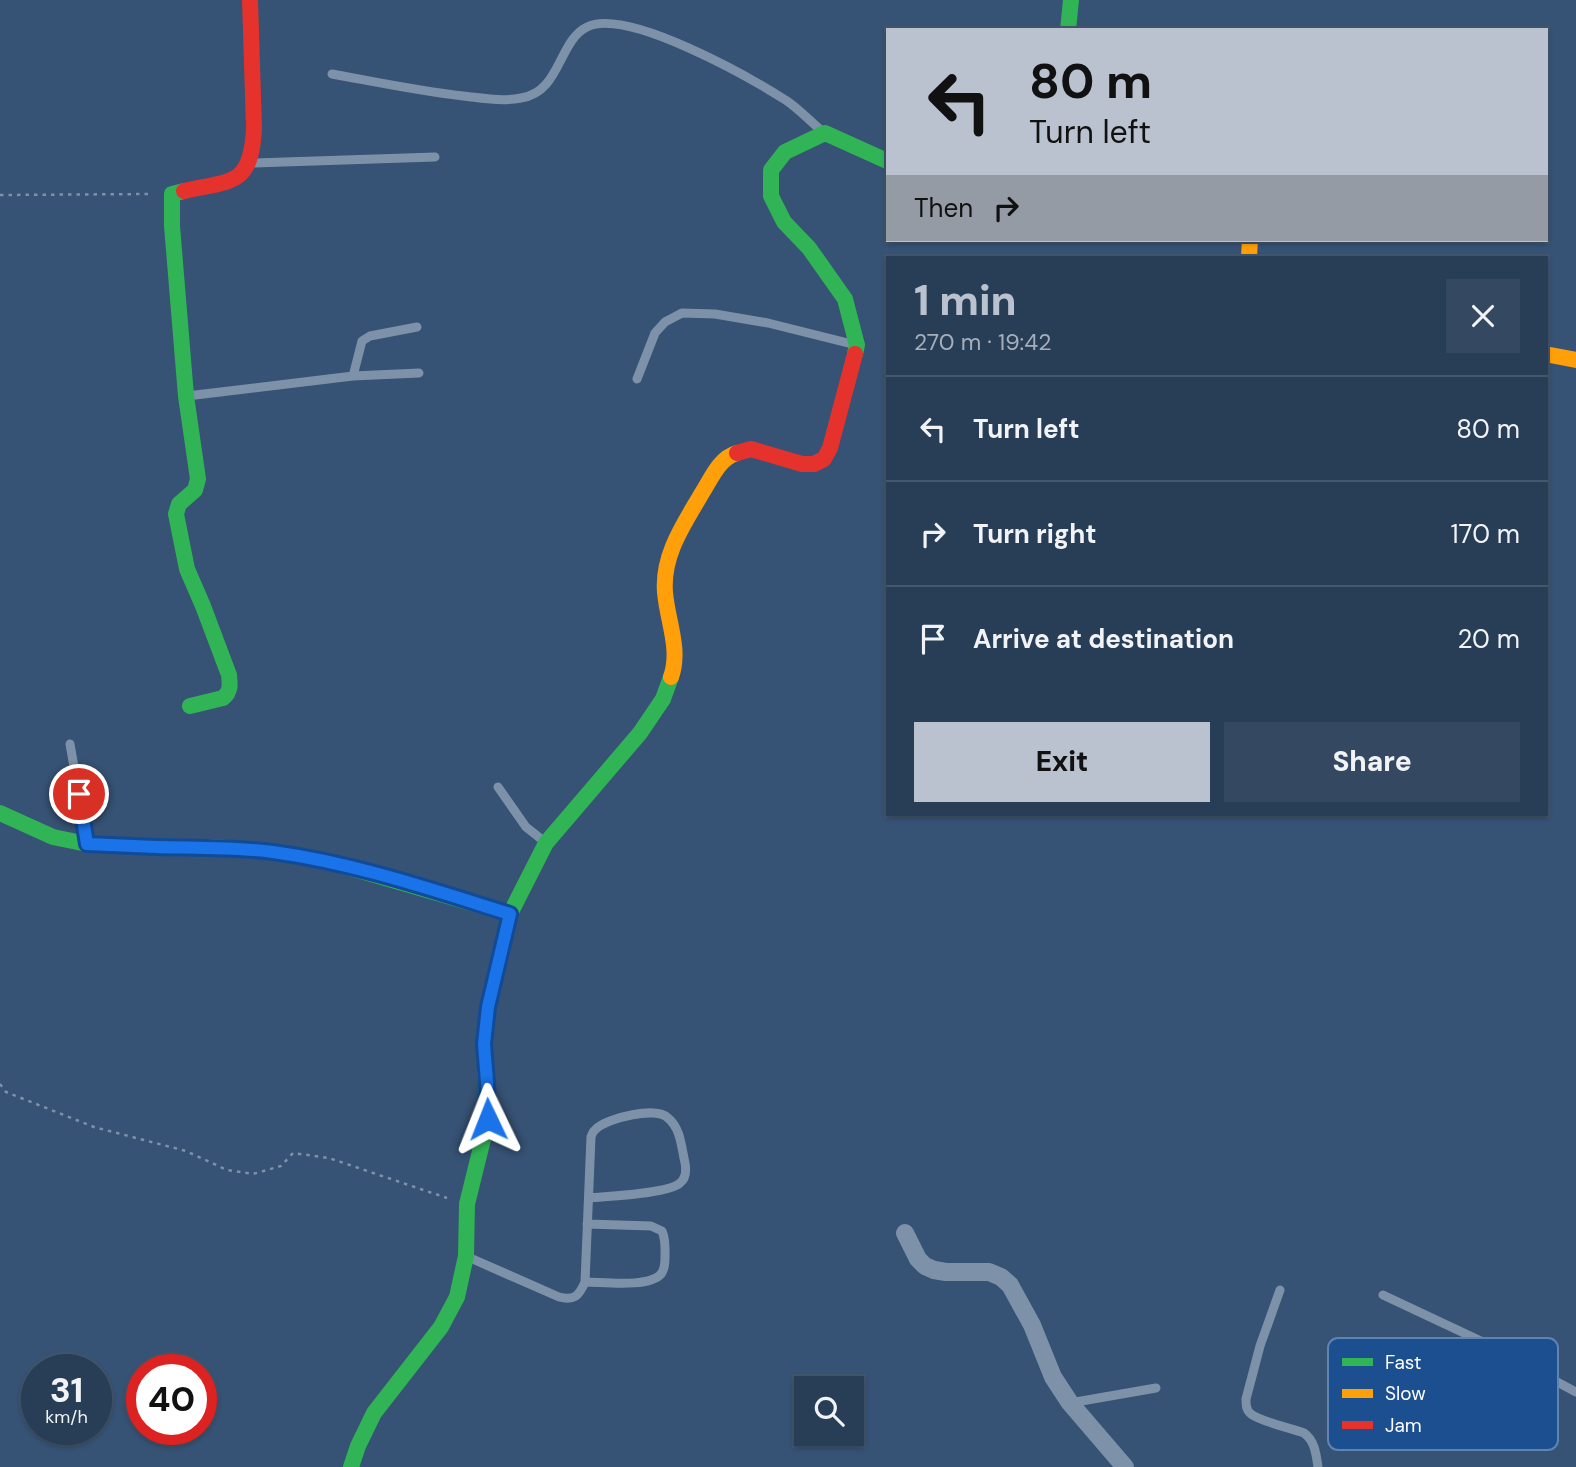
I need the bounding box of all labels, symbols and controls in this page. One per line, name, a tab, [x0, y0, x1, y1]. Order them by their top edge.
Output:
text: 80 m	[1029, 49, 1152, 113]
icon: left	[914, 56, 1005, 147]
text: Turn left	[1029, 111, 1151, 153]
icon: right	[987, 189, 1025, 227]
text: Then	[914, 191, 973, 225]
text: 1 min	[914, 273, 1017, 328]
button: close	[1446, 279, 1520, 353]
text: 270 m · 19:42	[914, 327, 1051, 357]
icon: left	[914, 410, 952, 448]
text: Turn left	[973, 412, 1080, 446]
text: 80 m	[1456, 412, 1520, 446]
icon: right	[914, 515, 952, 553]
text: Turn right	[973, 517, 1097, 551]
text: 170 m	[1451, 517, 1520, 551]
icon: arrive	[914, 620, 952, 658]
text: Arrive at destination	[973, 622, 1234, 656]
text: 20 m	[1457, 622, 1520, 656]
button: Exit	[914, 722, 1210, 802]
button: Share	[1224, 722, 1520, 802]
pin	[49, 764, 109, 824]
icon: arrive	[60, 775, 98, 813]
position arrow	[451, 1082, 525, 1156]
legend	[1328, 1338, 1558, 1450]
text: Fast	[1385, 1350, 1421, 1375]
speed limit sign: 40	[126, 1354, 217, 1445]
text: 31	[50, 1367, 83, 1413]
map controls	[794, 1376, 864, 1446]
button: search	[794, 1376, 864, 1446]
text: Slow	[1385, 1381, 1426, 1406]
text: km/h	[45, 1405, 88, 1429]
text: Jam	[1385, 1413, 1422, 1438]

